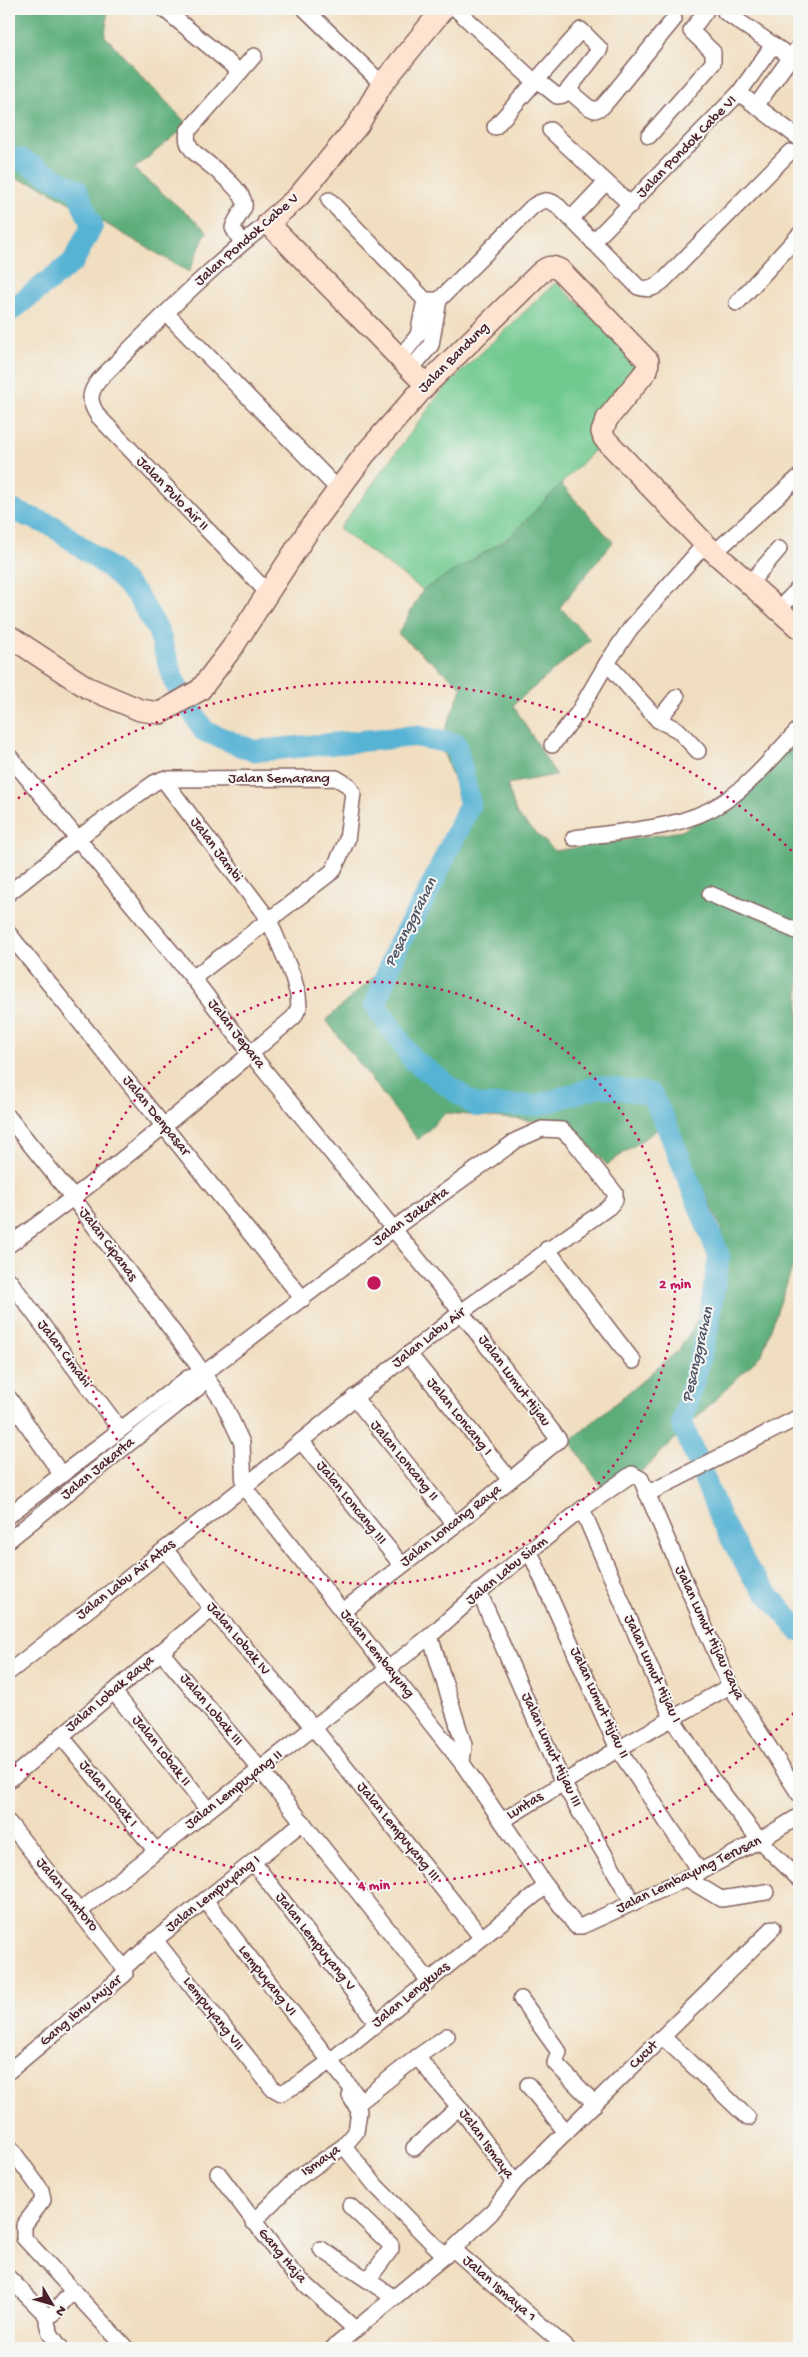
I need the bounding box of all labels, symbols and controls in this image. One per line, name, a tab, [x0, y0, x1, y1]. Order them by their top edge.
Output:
street label: Jalan Pondok Cabe VI	[633, 92, 741, 202]
street label: Jalan Pondok Cabe V	[191, 190, 303, 290]
street label: Jalan Bandung	[415, 319, 493, 397]
street label: Jalan Pulo Air II	[132, 453, 212, 535]
street label: Jalan Semarang	[228, 770, 330, 788]
street label: Jalan Jambi	[186, 814, 246, 886]
water label: Pesanggrahan	[381, 875, 443, 971]
street label: Jalan Jepara	[203, 996, 269, 1073]
street label: Jalan Denpasar	[118, 1072, 195, 1161]
street label: Jalan Jakarta	[369, 1183, 453, 1251]
street label: Jalan Cipanas	[75, 1205, 142, 1285]
centre of rings	[365, 1274, 383, 1292]
text: 2 min	[659, 1276, 692, 1294]
street label: Jalan Labu Air	[389, 1303, 471, 1372]
water label: Pesanggrahan	[679, 1305, 719, 1405]
street label: Jalan Cimahi	[33, 1317, 95, 1391]
street label: Jalan Lumut Hijau	[474, 1332, 554, 1430]
street label: Jalan Loncang I	[422, 1374, 496, 1460]
street label: Jalan Loncang II	[366, 1417, 442, 1505]
street label: Jalan Jakarta	[58, 1433, 139, 1504]
street label: Jalan Loncang III	[312, 1458, 390, 1548]
street label: Jalan Loncang Raya	[397, 1480, 506, 1571]
street label: Jalan Labu Siam	[462, 1532, 552, 1609]
street label: Jalan Labu Air Atas	[73, 1535, 179, 1624]
street label: Jalan Lumut Hijau Raya	[670, 1563, 748, 1703]
street label: Jalan Lobak IV	[202, 1599, 274, 1679]
street label: Jalan Lembayung	[336, 1606, 418, 1702]
street label: Jalan Lumut Hijau I	[619, 1612, 685, 1726]
street label: Jalan Lumut Hijau II	[565, 1644, 633, 1762]
street label: Jalan Lobak Raya	[62, 1651, 159, 1736]
street label: Jalan Lobak III	[175, 1670, 247, 1750]
street label: Jalan Lumut Hijau III	[517, 1690, 585, 1810]
street label: Jalan Lobak II	[128, 1712, 194, 1790]
street label: Jalan Lempuyang II	[182, 1746, 286, 1834]
street label: Jalan Lobak I	[75, 1757, 141, 1831]
street label: Jalan Lempuyang III	[352, 1779, 444, 1885]
street label: Luntas	[503, 1788, 547, 1824]
street label: Jalan Lembayung Terusan	[614, 1832, 764, 1918]
street label: Jalan Lempuyang I	[162, 1851, 264, 1937]
street label: Jalan Lamtoro	[32, 1854, 102, 1936]
text: 4 min	[357, 1877, 391, 1895]
street label: Jalan Lempuyang V	[271, 1889, 359, 1995]
street label: Lempuyang VI	[234, 1942, 300, 2020]
street label: Jalan Lengkuas	[368, 1958, 454, 2032]
street label: Gang Ibnu Mujar	[36, 1970, 127, 2051]
street label: Lempuyang VII	[179, 1973, 247, 2055]
street label: Cucut	[626, 2035, 664, 2073]
street label: Jalan Ismaya	[455, 2105, 518, 2183]
street label: Ismaya	[298, 2141, 345, 2181]
street label: Gang Haja	[254, 2225, 311, 2288]
street label: Jalan Ismaya 1	[458, 2252, 540, 2326]
north arrow	[28, 2280, 78, 2330]
text: N	[51, 2302, 70, 2319]

